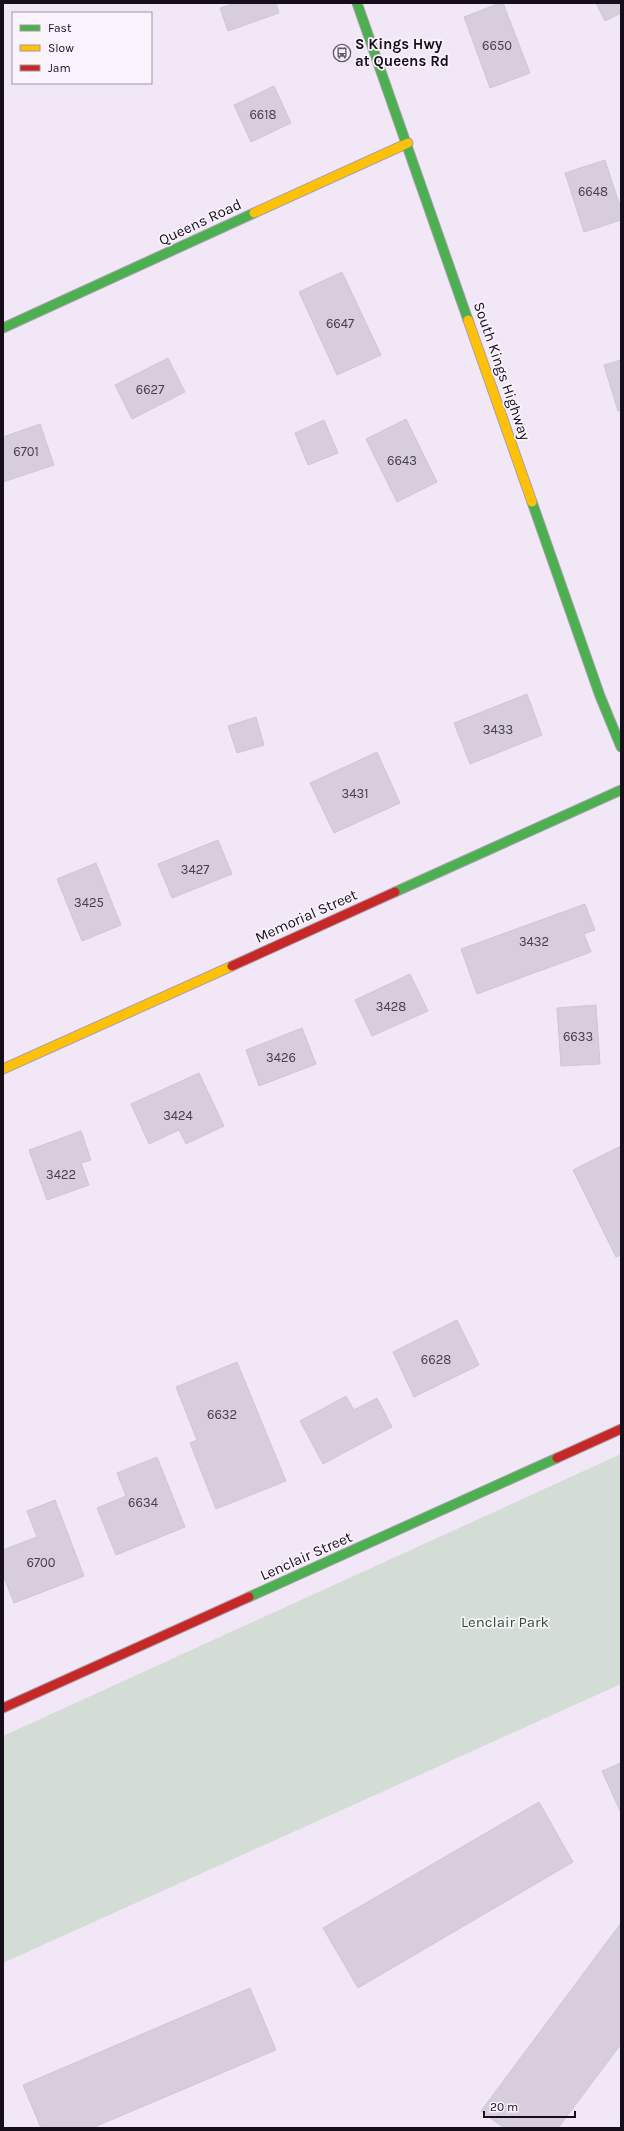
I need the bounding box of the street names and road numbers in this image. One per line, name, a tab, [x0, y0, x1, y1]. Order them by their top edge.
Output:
street label: Queens Road	[156, 195, 244, 249]
street label: South Kings Highway	[470, 299, 534, 443]
street label: Memorial Street	[252, 885, 360, 947]
street label: Lenclair Street	[257, 1528, 355, 1584]

